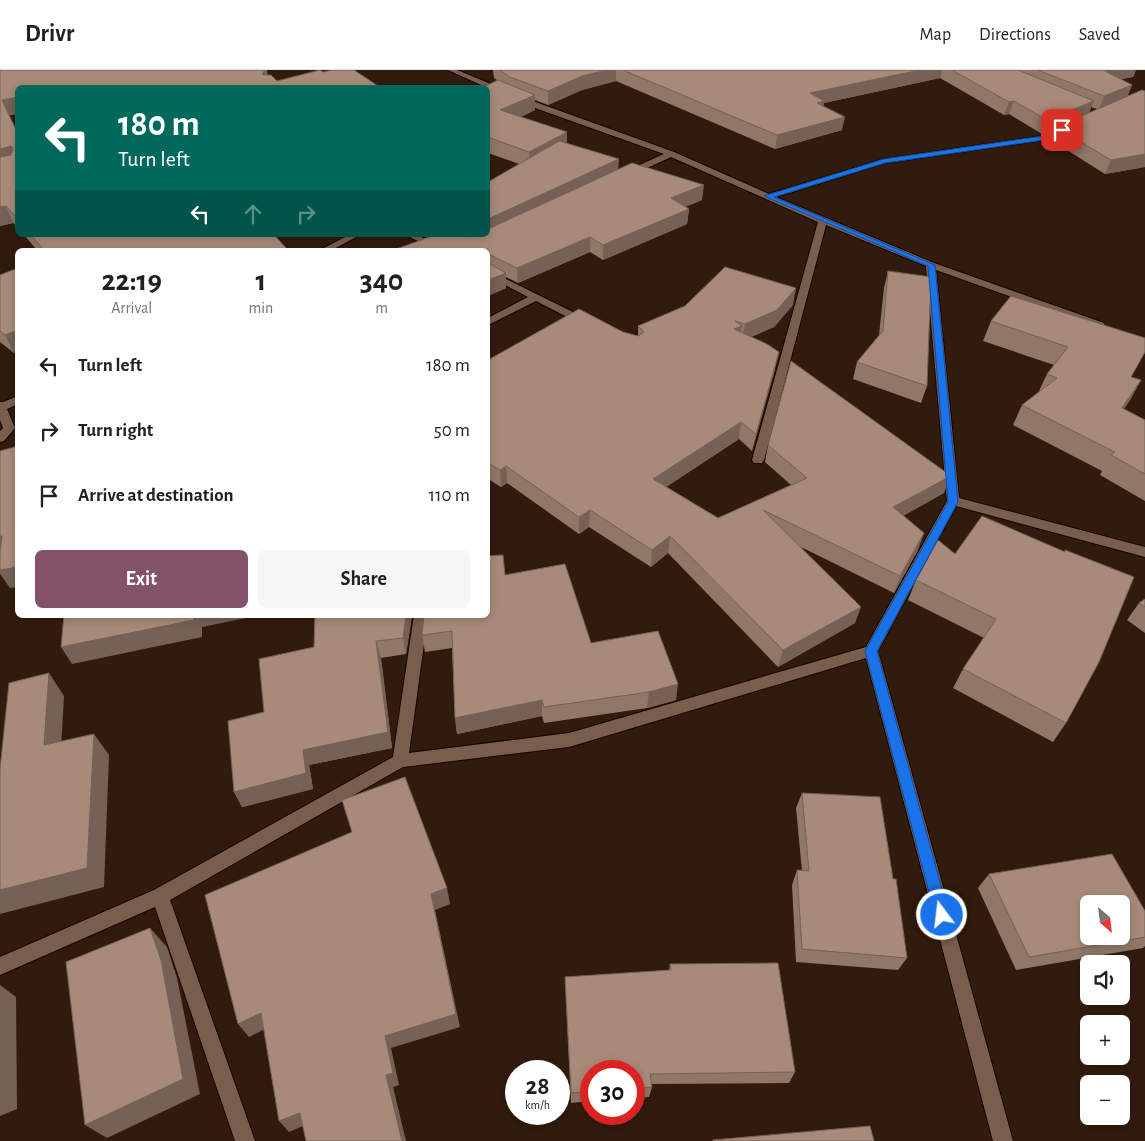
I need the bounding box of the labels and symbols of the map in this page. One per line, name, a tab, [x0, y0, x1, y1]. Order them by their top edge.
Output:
pin	[1041, 109, 1083, 151]
position arrow	[915, 888, 967, 940]
north arrow	[1080, 895, 1130, 945]
speed limit sign: 30	[580, 1060, 645, 1125]

